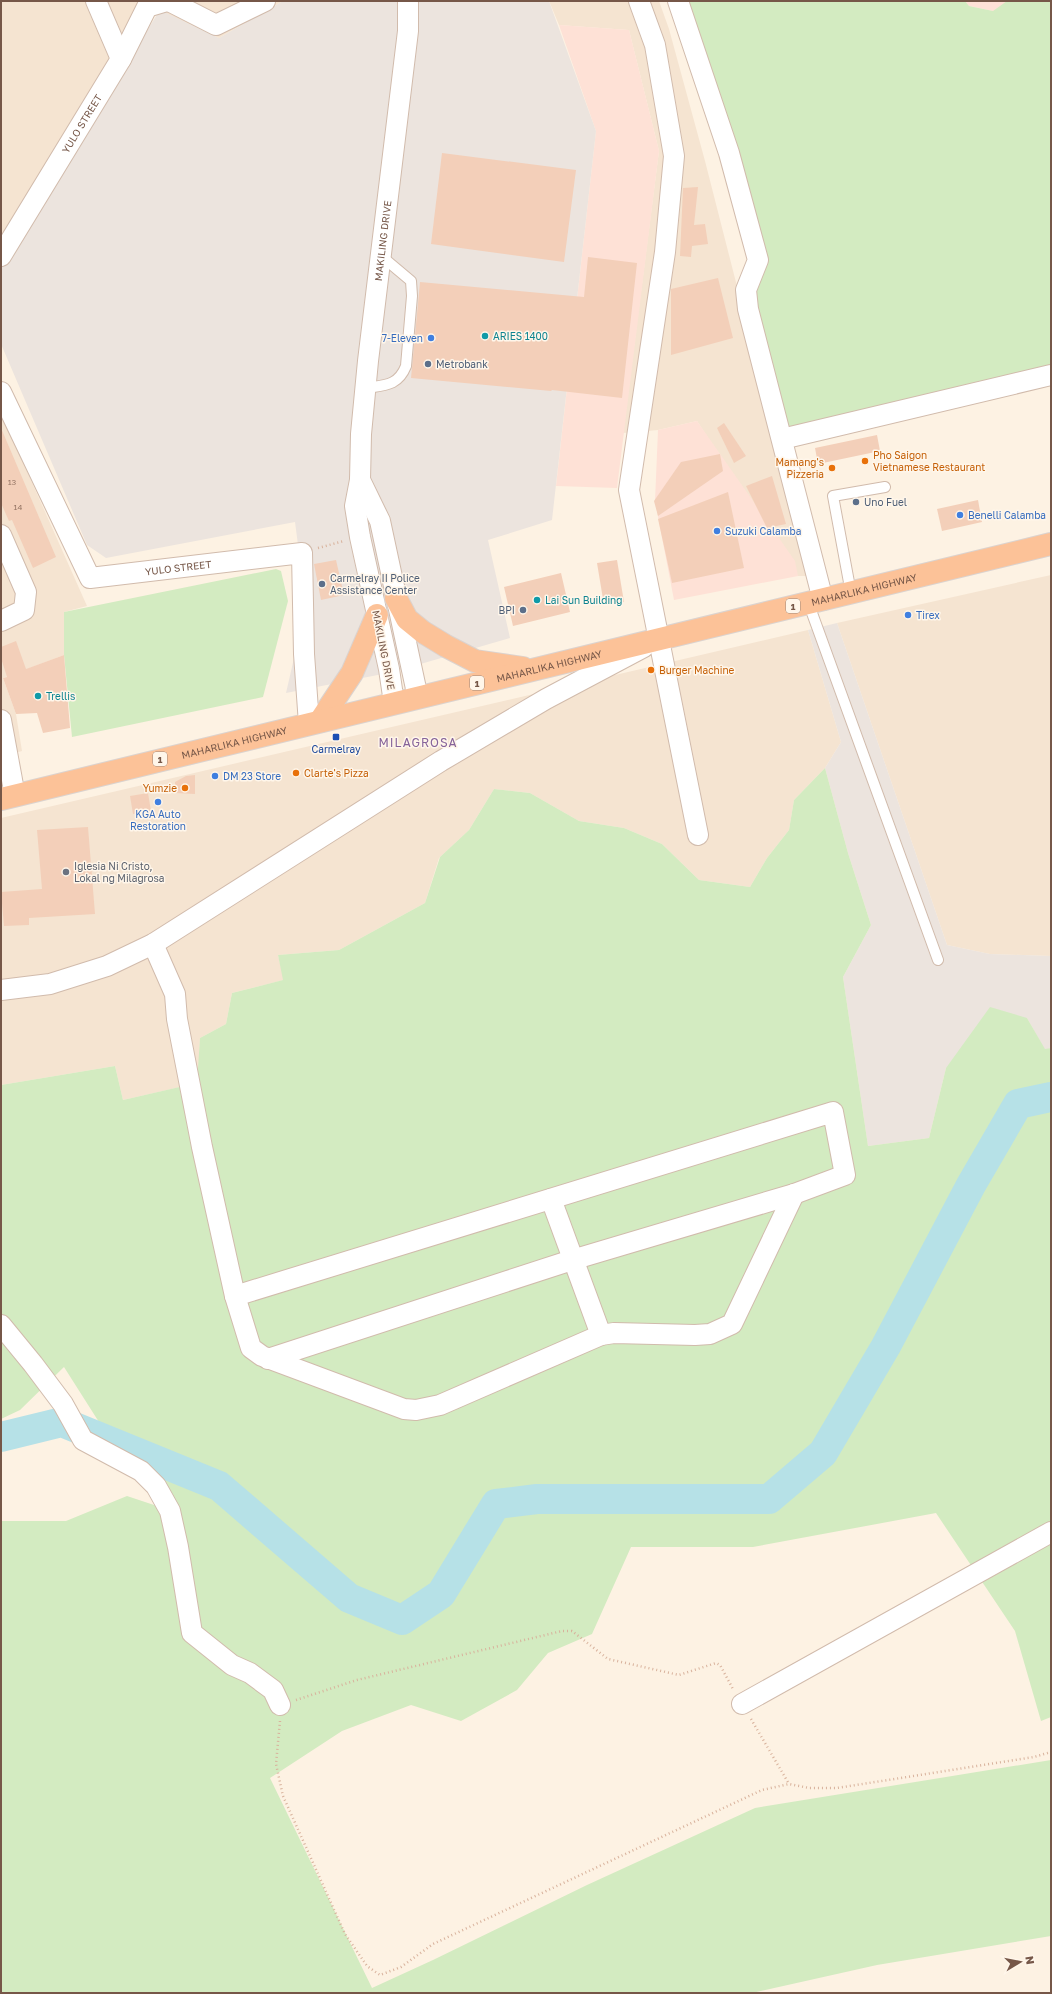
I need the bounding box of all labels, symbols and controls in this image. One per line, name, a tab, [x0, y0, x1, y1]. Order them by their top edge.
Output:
street label: YULO STREET	[59, 92, 104, 155]
street label: MAKILING DRIVE	[372, 200, 393, 282]
place label: ARIES 1400	[493, 330, 548, 342]
marker: ARIES 1400	[480, 331, 490, 341]
place label: 7-Eleven	[382, 332, 423, 344]
marker: 7-Eleven	[426, 333, 436, 343]
place label: Metrobank	[436, 358, 488, 370]
marker: Metrobank	[423, 359, 433, 369]
place label: Pho Saigon Vietnamese Restaurant	[873, 449, 985, 473]
place label: Mamang's Pizzeria	[775, 456, 824, 480]
marker: Pho Saigon Vietnamese Restaurant	[860, 456, 870, 466]
marker: Mamang's Pizzeria	[827, 463, 837, 473]
house number: 13	[8, 477, 17, 487]
place label: Uno Fuel	[864, 496, 907, 508]
marker: Uno Fuel	[851, 497, 861, 507]
house number: 14	[14, 502, 22, 512]
place label: Benelli Calamba	[968, 509, 1046, 521]
marker: Benelli Calamba	[955, 510, 965, 520]
place label: Suzuki Calamba	[725, 525, 801, 537]
marker: Suzuki Calamba	[712, 526, 722, 536]
street label: YULO STREET	[144, 558, 212, 577]
street label: MAHARLIKA HIGHWAY	[810, 571, 918, 608]
place label: Carmelray II Police Assistance Center	[330, 572, 420, 596]
marker: Carmelray II Police Assistance Center	[317, 579, 327, 589]
place label: Lai Sun Building	[545, 594, 622, 606]
marker: Lai Sun Building	[532, 595, 542, 605]
road number: 1	[786, 599, 800, 613]
place label: BPI	[499, 604, 515, 616]
marker: BPI	[518, 605, 528, 615]
street label: MAKILING DRIVE	[370, 609, 398, 691]
place label: Tirex	[916, 609, 940, 621]
marker: Tirex	[903, 610, 913, 620]
street label: MAHARLIKA HIGHWAY	[495, 647, 604, 684]
place label: Burger Machine	[659, 664, 735, 676]
marker: Burger Machine	[646, 665, 656, 675]
road number: 1	[470, 676, 484, 690]
place label: Trellis	[46, 690, 75, 702]
marker: Trellis	[33, 691, 43, 701]
street label: MAHARLIKA HIGHWAY	[180, 724, 289, 761]
marker: Carmelray	[331, 732, 341, 742]
district label: MILAGROSA	[378, 735, 458, 750]
place label: Carmelray	[311, 743, 361, 755]
road number: 1	[153, 752, 167, 766]
place label: Clarte's Pizza	[304, 767, 369, 779]
marker: Clarte's Pizza	[291, 768, 301, 778]
place label: DM 23 Store	[223, 770, 281, 782]
marker: DM 23 Store	[210, 771, 220, 781]
place label: Yumzie	[143, 782, 177, 794]
marker: Yumzie	[180, 783, 190, 793]
marker: KGA Auto Restoration	[153, 797, 163, 807]
place label: KGA Auto Restoration	[130, 808, 186, 832]
place label: Iglesia Ni Cristo, Lokal ng Milagrosa	[74, 860, 164, 884]
marker: Iglesia Ni Cristo, Lokal ng Milagrosa	[61, 867, 71, 877]
north arrow	[1000, 1942, 1040, 1982]
text: N	[1023, 1955, 1037, 1965]

